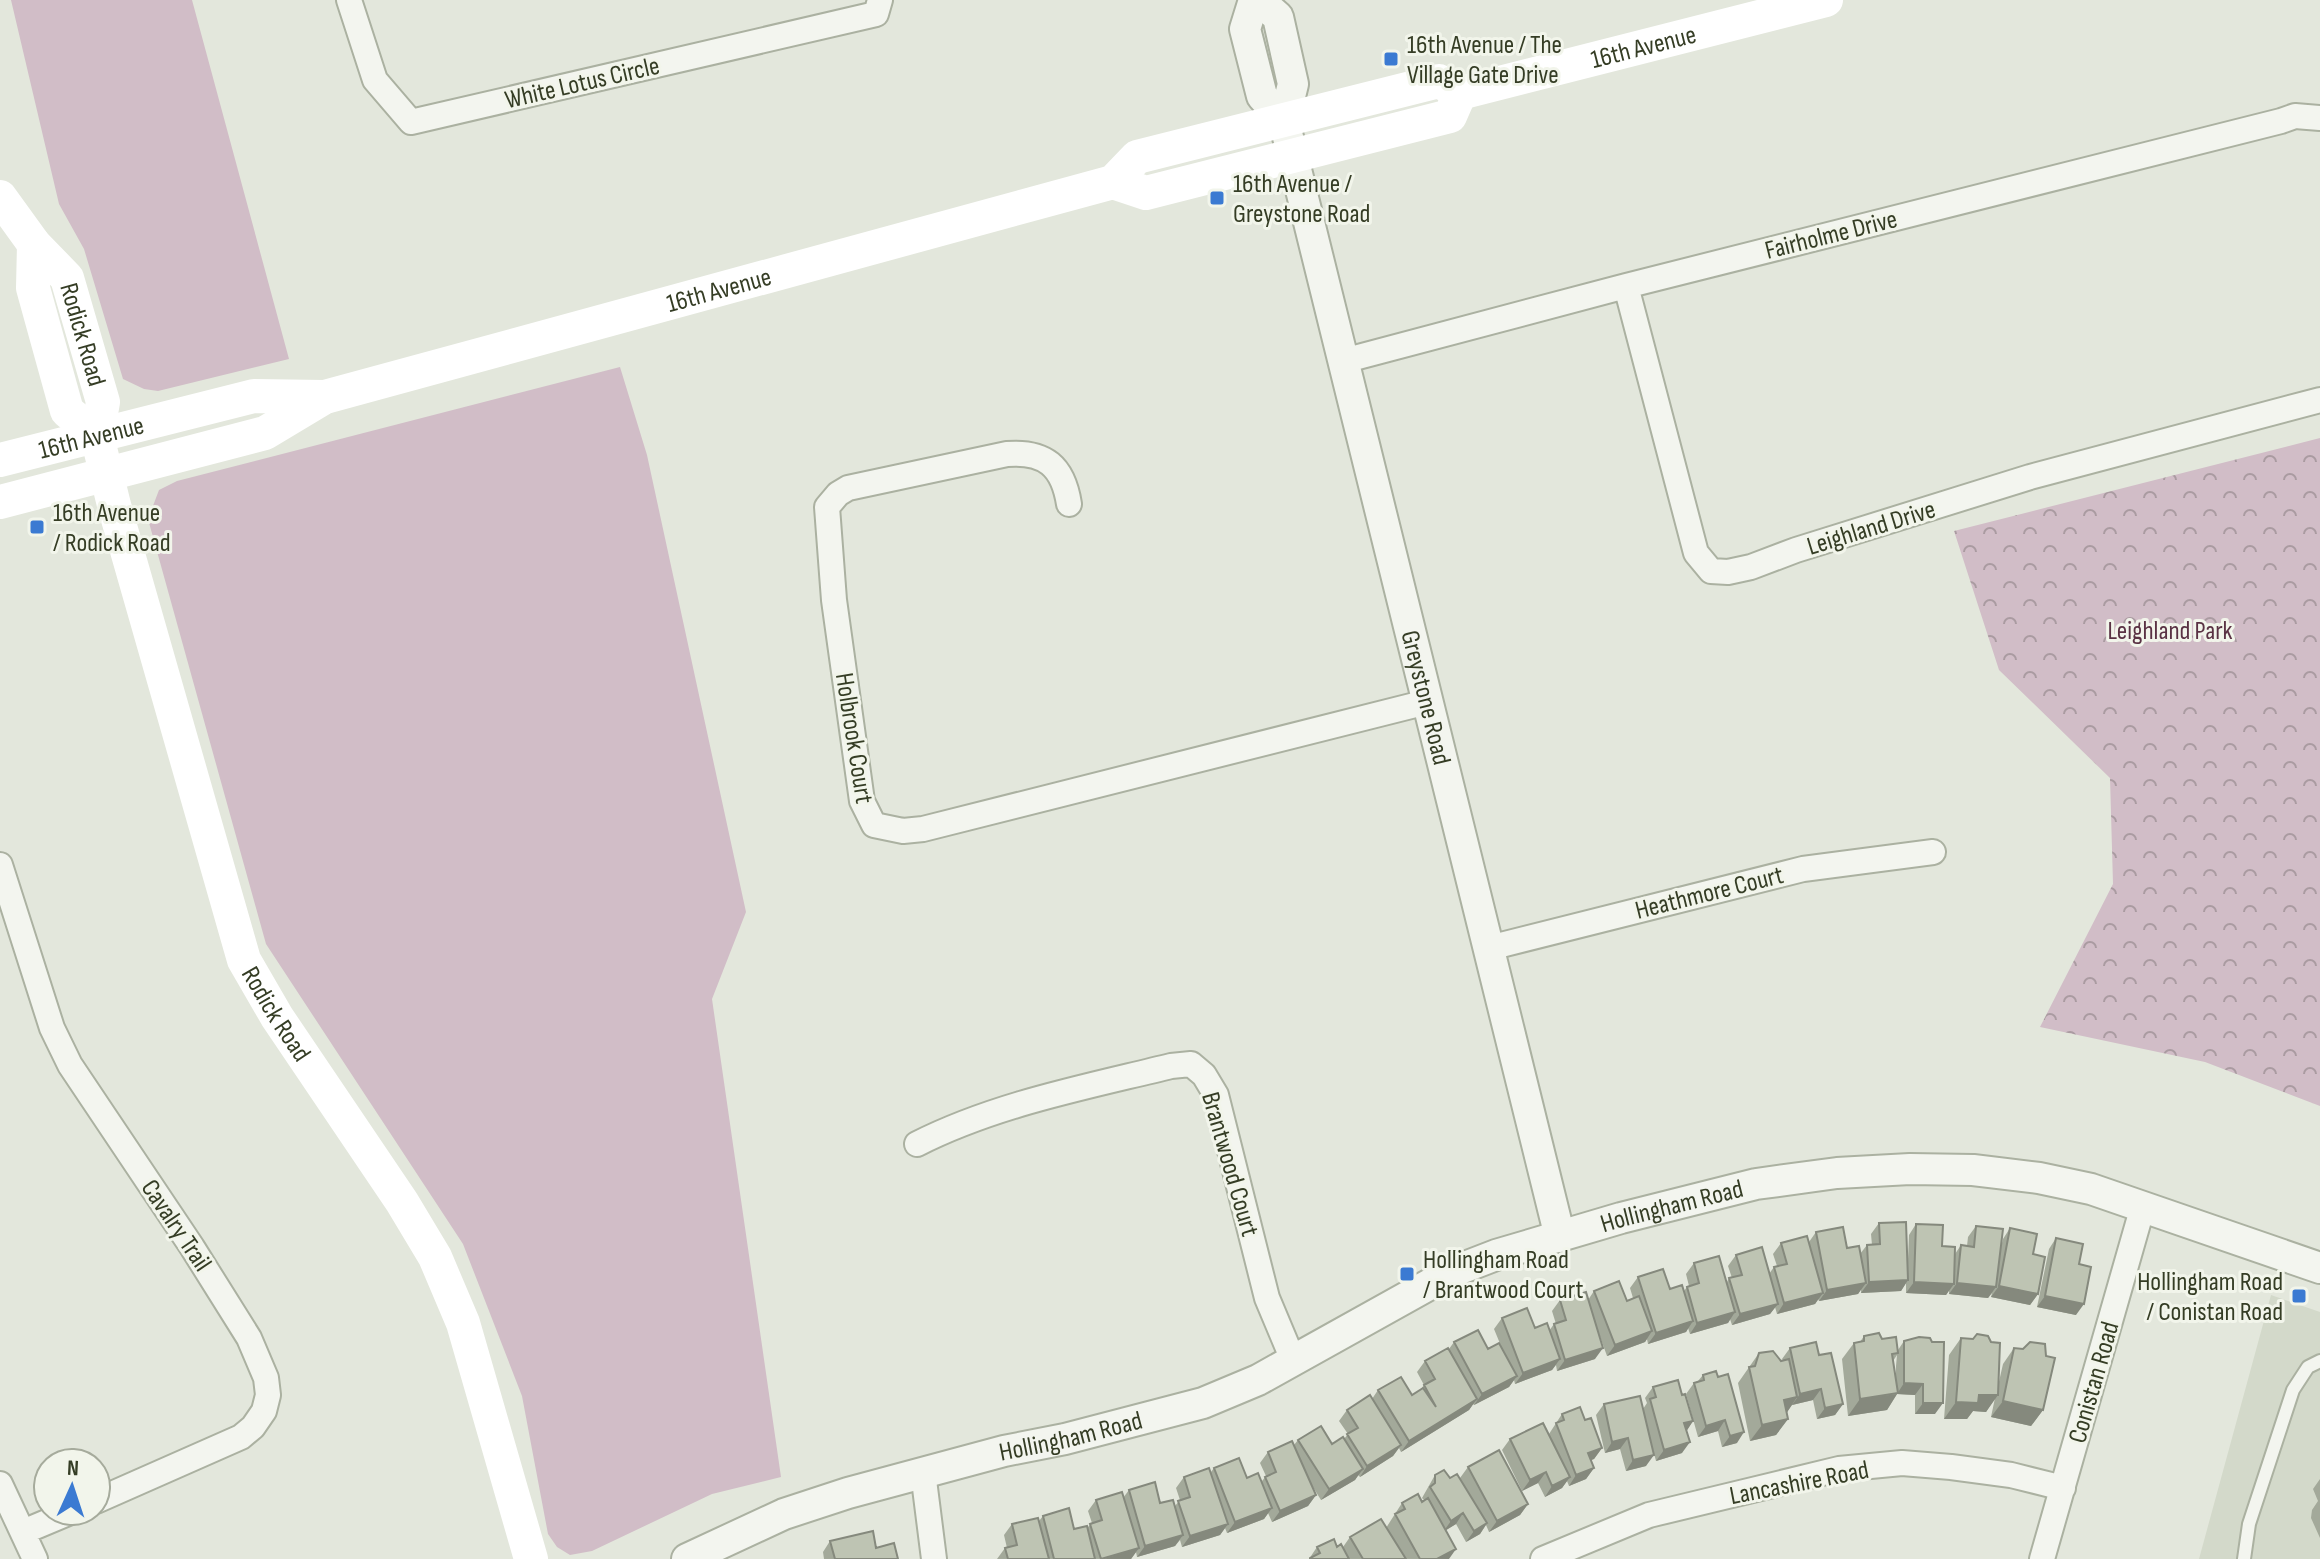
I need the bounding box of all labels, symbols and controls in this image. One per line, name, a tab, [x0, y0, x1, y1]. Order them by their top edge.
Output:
street label: 16th Avenue	[1588, 20, 1700, 76]
place label: 16th Avenue / The Village Gate Drive	[1407, 30, 1562, 91]
marker: 16th Avenue / The Village Gate Drive	[1382, 50, 1400, 68]
street label: White Lotus Circle	[502, 51, 663, 116]
place label: 16th Avenue / Greystone Road	[1233, 169, 1370, 230]
marker: 16th Avenue / Greystone Road	[1208, 189, 1226, 207]
street label: Fairholme Drive	[1762, 204, 1901, 267]
street label: 16th Avenue	[663, 262, 775, 320]
street label: Rodick Road	[52, 279, 112, 390]
street label: 16th Avenue	[36, 410, 147, 467]
street label: Leighland Drive	[1804, 494, 1939, 563]
place label: 16th Avenue / Rodick Road	[53, 498, 171, 559]
marker: 16th Avenue / Rodick Road	[28, 518, 46, 536]
park label: Leighland Park	[2107, 616, 2233, 647]
street label: Greystone Road	[1394, 627, 1457, 768]
street label: Holbrook Court	[828, 671, 879, 806]
street label: Heathmore Court	[1632, 860, 1787, 927]
street label: Rodick Road	[234, 961, 316, 1068]
street label: Brantwood Court	[1194, 1089, 1265, 1240]
street label: Cavalry Trail	[134, 1174, 218, 1277]
street label: Hollingham Road	[1597, 1174, 1747, 1240]
place label: Hollingham Road / Brantwood Court	[1423, 1245, 1583, 1306]
marker: Hollingham Road / Brantwood Court	[1398, 1265, 1416, 1283]
place label: Hollingham Road / Conistan Road	[2137, 1267, 2283, 1328]
marker: Hollingham Road / Conistan Road	[2290, 1287, 2308, 1305]
street label: Conistan Road	[2062, 1318, 2127, 1447]
street label: Hollingham Road	[997, 1406, 1146, 1469]
north arrow	[32, 1447, 112, 1527]
text: N	[66, 1455, 80, 1482]
street label: Lancashire Road	[1727, 1455, 1871, 1512]

